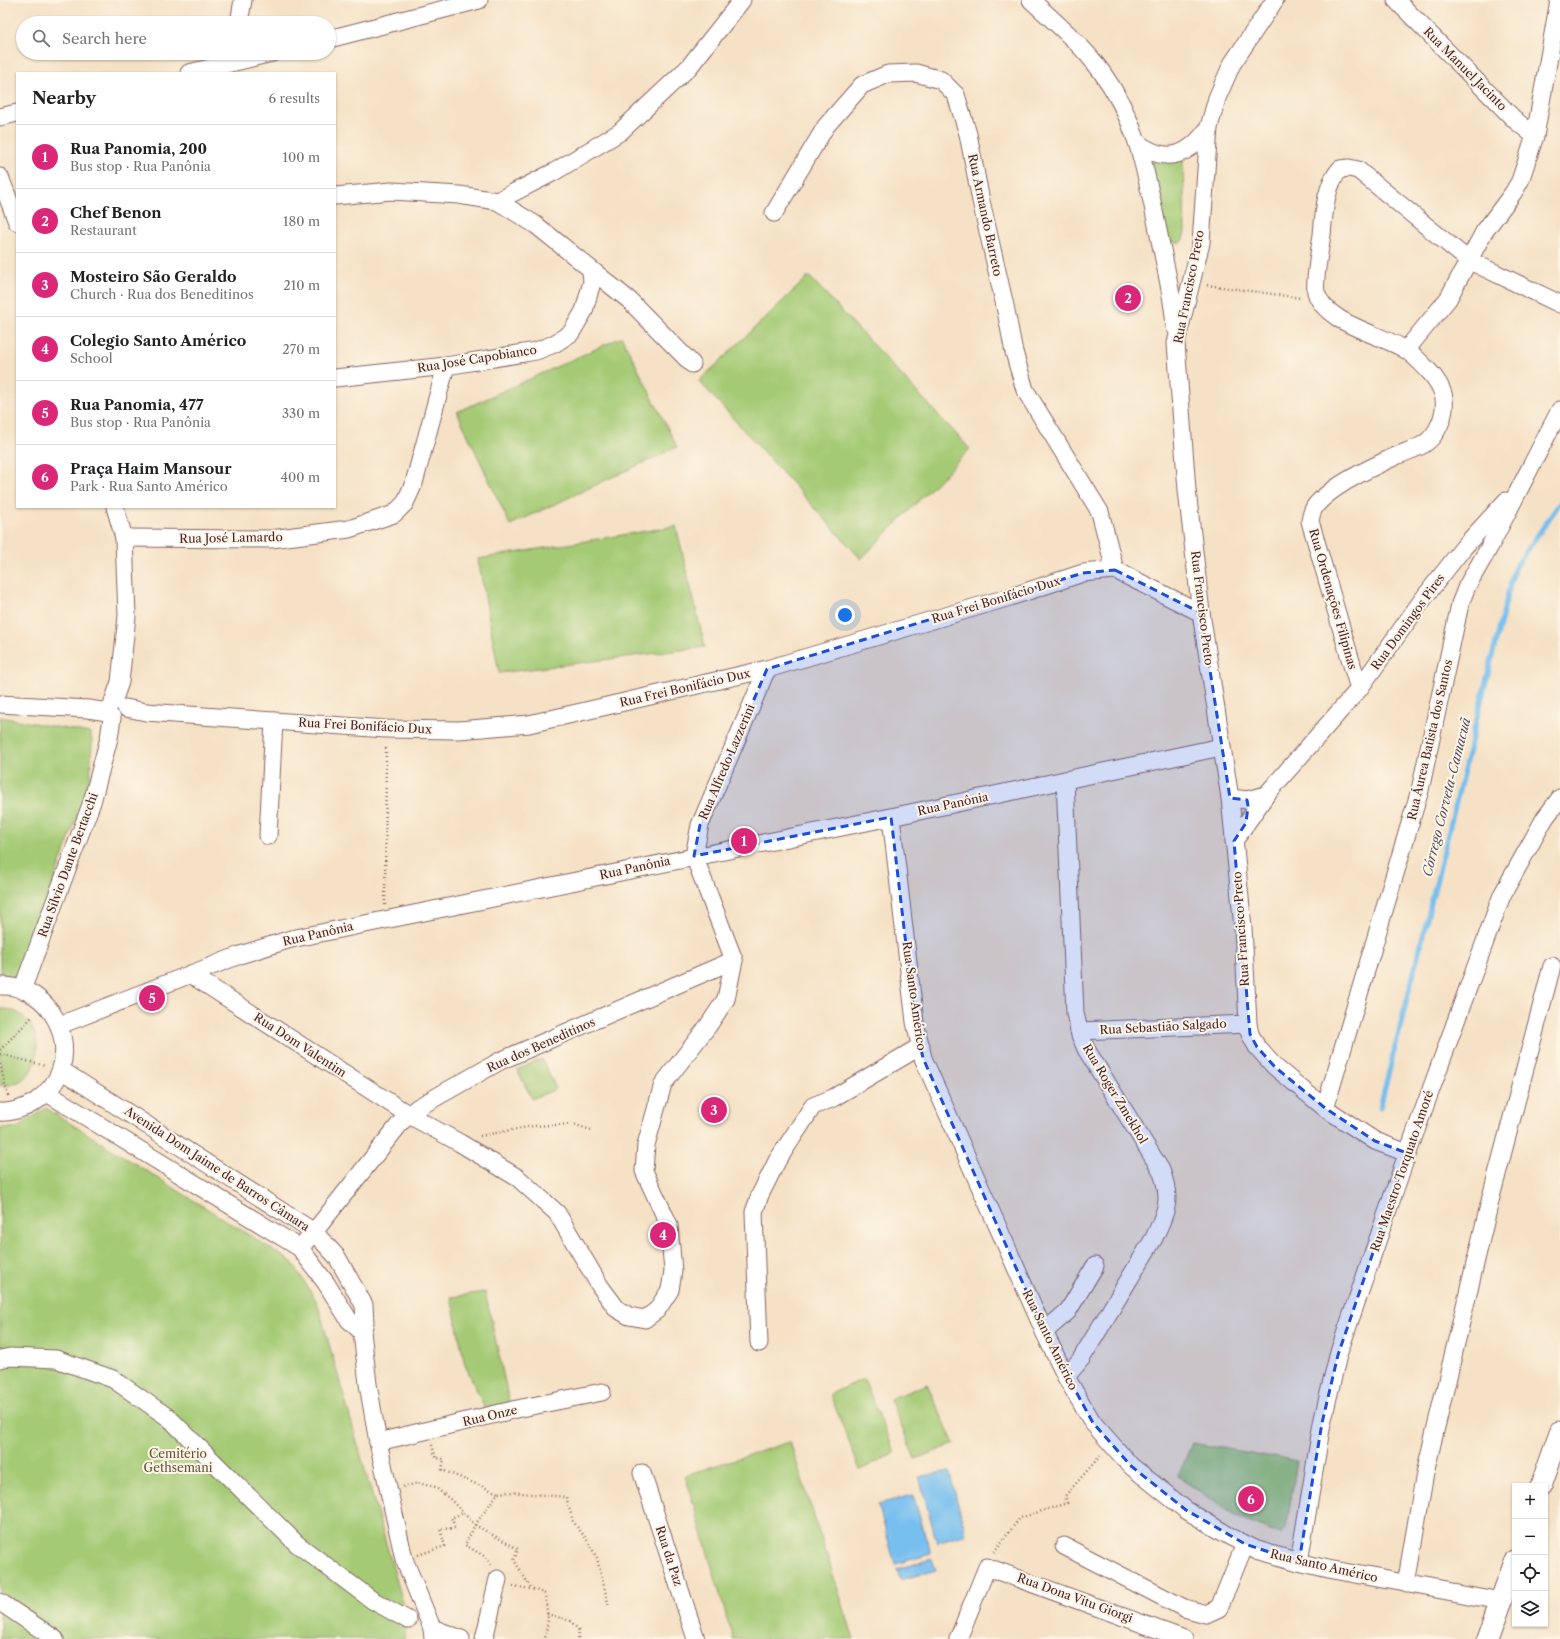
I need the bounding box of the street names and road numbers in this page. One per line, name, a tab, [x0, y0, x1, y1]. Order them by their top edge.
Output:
street label: Rua Manuel Jacinto	[1421, 24, 1510, 113]
street label: Rua Armando Barreto	[965, 152, 1006, 278]
street label: Rua Francisco Preto	[1170, 229, 1207, 345]
street label: Rua José Capobianco	[416, 342, 538, 375]
street label: Rua Ordenações Filipinas	[1306, 527, 1361, 671]
street label: Rua José Lamardo	[179, 529, 283, 546]
street label: Rua Francisco Preto	[1188, 550, 1217, 666]
street label: Rua Domingos Pires	[1368, 571, 1448, 673]
street label: Rua Frei Bonifácio Dux	[930, 573, 1062, 626]
street label: Rua Áurea Batista dos Santos	[1403, 658, 1455, 822]
street label: Rua Frei Bonifácio Dux	[618, 665, 752, 710]
street label: Rua Alfredo Lazzerini	[695, 701, 758, 822]
street label: Rua Frei Bonifácio Dux	[298, 715, 432, 736]
street label: Rua Panônia	[916, 789, 990, 818]
street label: Rua Sílvio Dante Bertacchi	[34, 790, 101, 939]
street label: Rua Panônia	[598, 853, 672, 882]
street label: Rua Francisco Preto	[1229, 871, 1252, 987]
street label: Rua Panônia	[281, 918, 355, 949]
street label: Rua Santo Américo	[899, 940, 930, 1051]
street label: Rua Dom Valentim	[251, 1009, 349, 1080]
street label: Rua dos Beneditinos	[484, 1014, 597, 1075]
street label: Rua Sebastião Salgado	[1099, 1016, 1227, 1037]
street label: Rua Roger Zmekhol	[1080, 1041, 1151, 1147]
street label: Rua Maestro Torquato Amoré	[1367, 1088, 1436, 1253]
street label: Avenida Dom Jaime de Barros Câmara	[121, 1102, 313, 1234]
street label: Rua Santo Américo	[1020, 1287, 1081, 1392]
street label: Rua Onze	[461, 1402, 519, 1429]
street label: Rua da Paz	[653, 1524, 686, 1588]
street label: Rua Santo Américo	[1269, 1546, 1379, 1585]
street label: Rua Dona Vitu Giorgi	[1015, 1570, 1135, 1626]

